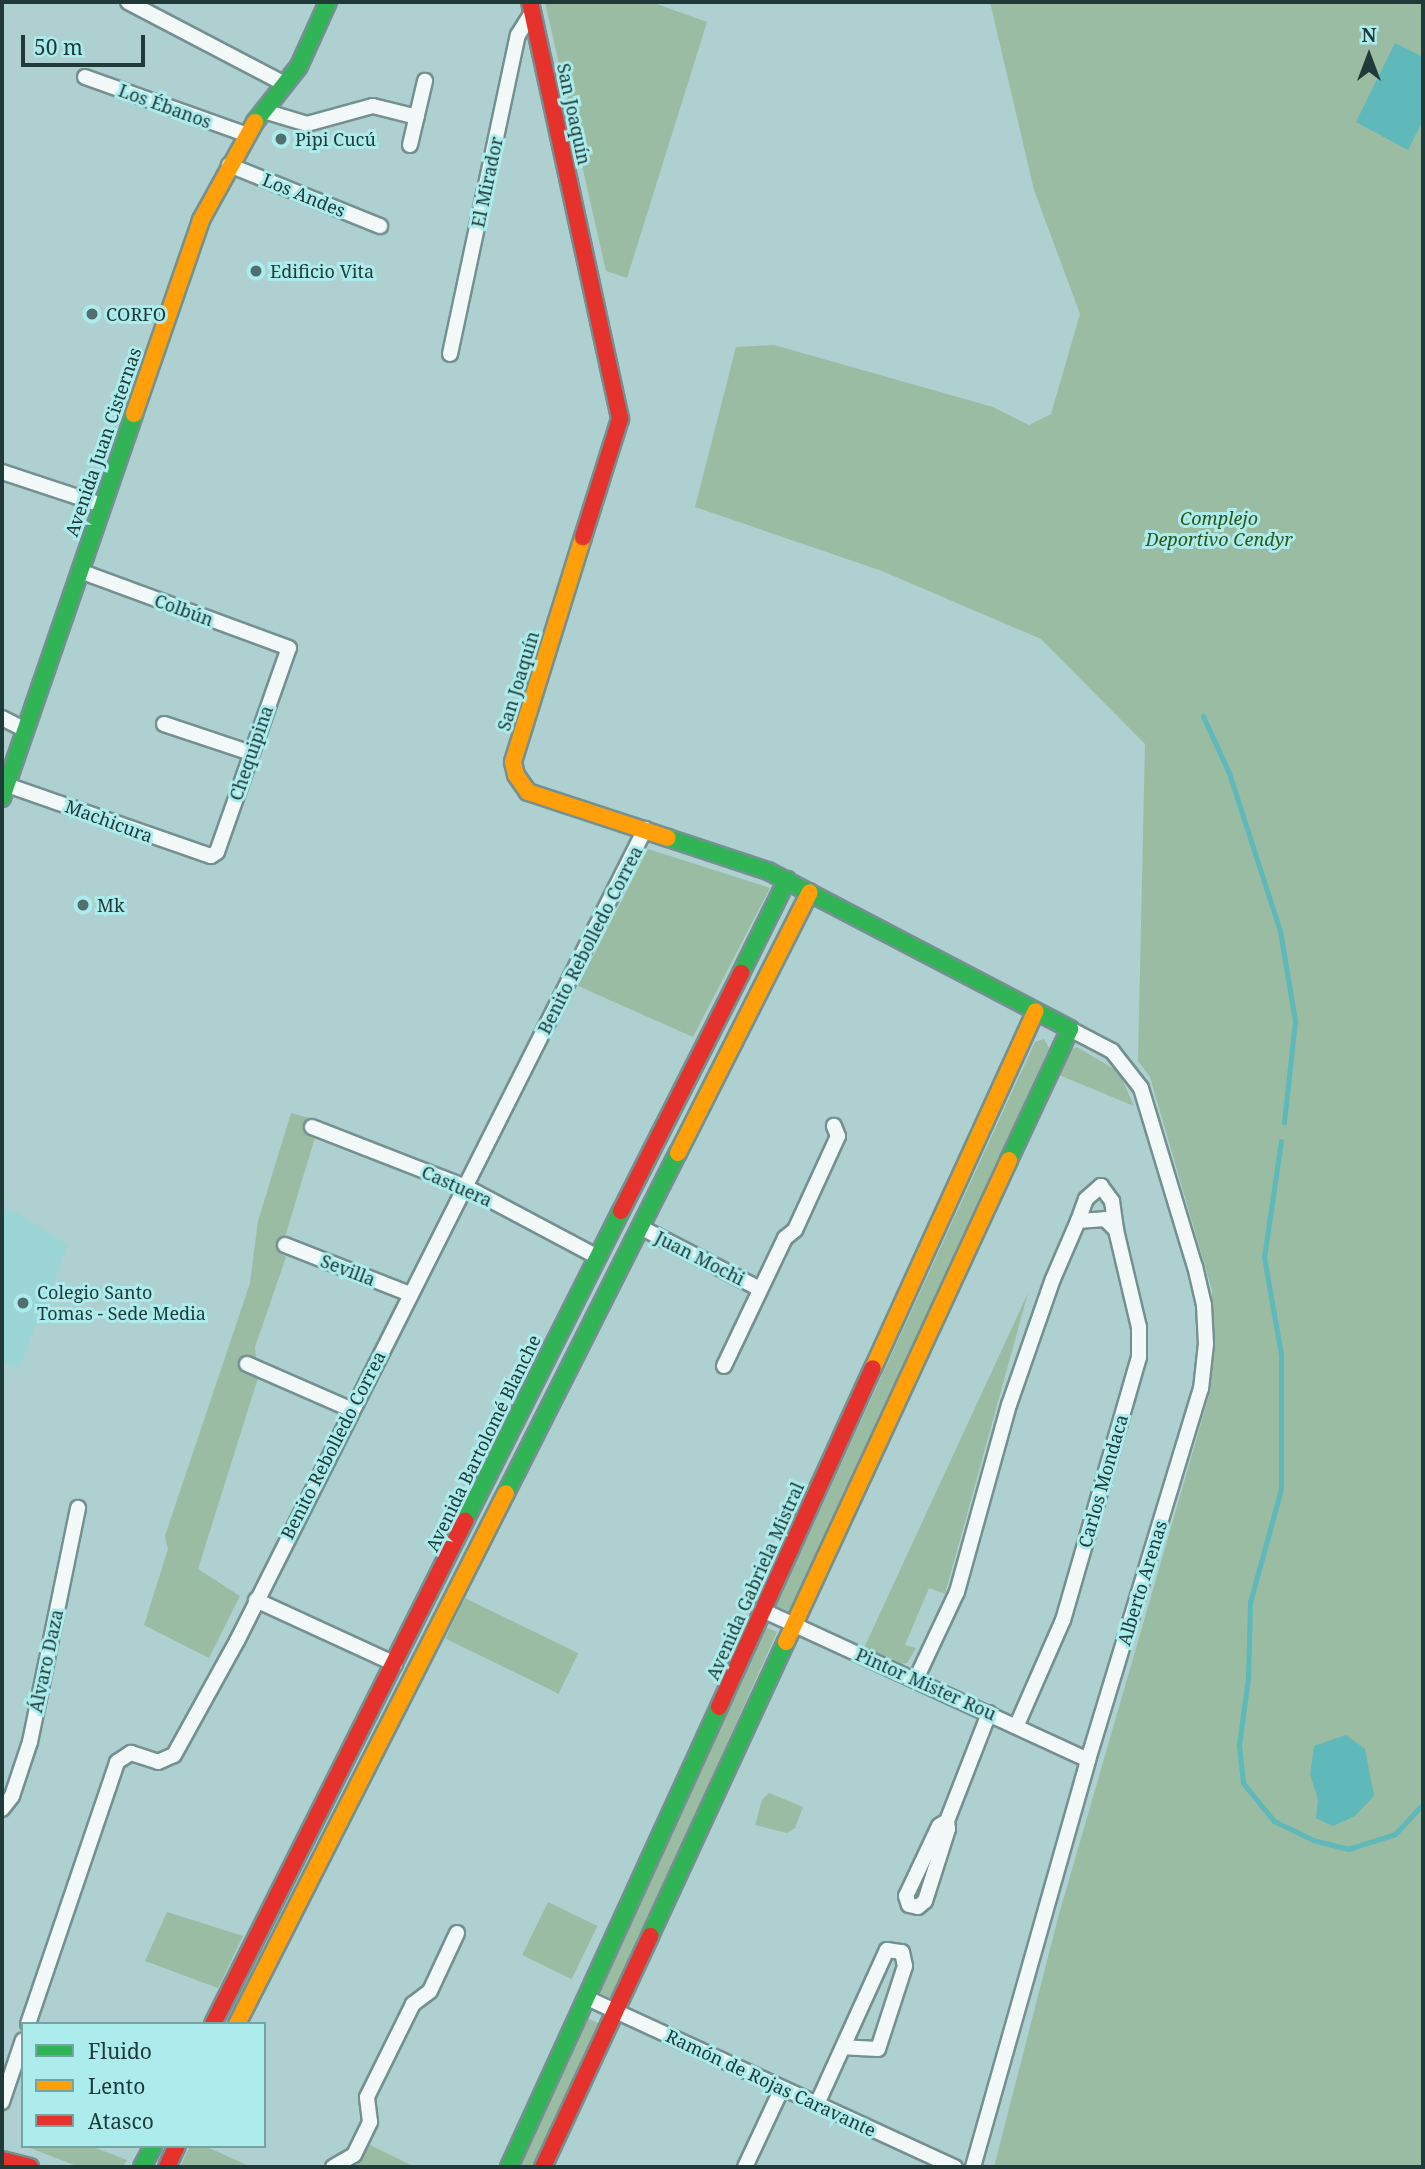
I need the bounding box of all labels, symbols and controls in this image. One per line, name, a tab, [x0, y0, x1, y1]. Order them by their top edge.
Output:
scale bar	[24, 21, 149, 65]
north arrow	[1334, 21, 1404, 91]
text: N	[1362, 22, 1376, 48]
text: 50 m	[34, 33, 83, 61]
street label: San Joaquín	[553, 61, 595, 167]
street label: Los Ébanos	[116, 79, 214, 133]
place label: Pipi Cucú	[295, 128, 376, 150]
marker: Pipi Cucú	[273, 131, 289, 147]
street label: El Mirador	[467, 135, 507, 229]
street label: Los Andes	[259, 169, 349, 221]
place label: Edificio Vita	[270, 260, 374, 282]
marker: Edificio Vita	[248, 263, 264, 279]
place label: CORFO	[106, 303, 166, 325]
marker: CORFO	[84, 306, 100, 322]
street label: Avenida Juan Cisternas	[60, 345, 146, 539]
park label: Complejo Deportivo Cendyr	[1145, 508, 1293, 550]
street label: Colbún	[152, 589, 216, 631]
street label: San Joaquín	[493, 629, 543, 733]
street label: Chequipina	[225, 703, 277, 803]
street label: Machicura	[62, 795, 156, 847]
street label: Benito Rebolledo Correa	[533, 842, 647, 1038]
place label: Mk	[97, 894, 124, 916]
marker: Mk	[75, 897, 91, 913]
street label: Castuera	[418, 1161, 496, 1211]
street label: Juan Mochi	[652, 1226, 748, 1290]
street label: Sevilla	[318, 1250, 378, 1290]
place label: Colegio Santo Tomas - Sede Media	[37, 1282, 206, 1324]
marker: Colegio Santo Tomas - Sede Media	[15, 1295, 31, 1311]
street label: Avenida Bartolomé Blanche	[421, 1331, 545, 1555]
street label: Benito Rebolledo Correa	[276, 1347, 390, 1543]
street label: Carlos Mondaca	[1074, 1412, 1132, 1550]
street label: Avenida Gabriela Mistral	[702, 1479, 808, 1683]
street label: Alberto Arenas	[1113, 1518, 1171, 1648]
street label: Álvaro Daza	[25, 1607, 67, 1715]
street label: Pintor Mister Rou	[852, 1643, 1000, 1725]
legend	[21, 2022, 266, 2148]
street label: Ramón de Rojas Caravante	[663, 2025, 879, 2141]
text: Fluido	[88, 2037, 152, 2065]
text: Lento	[88, 2072, 145, 2100]
text: Atasco	[88, 2107, 154, 2135]

